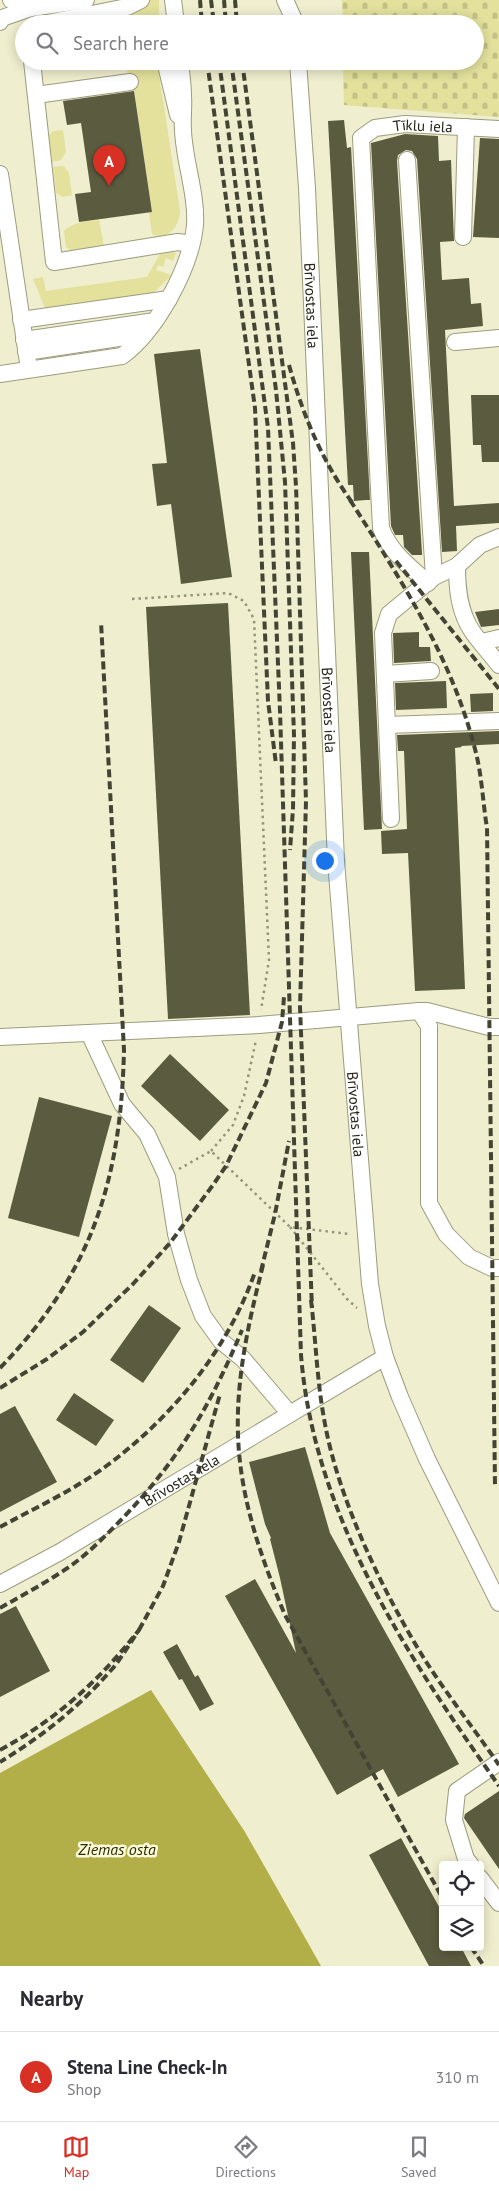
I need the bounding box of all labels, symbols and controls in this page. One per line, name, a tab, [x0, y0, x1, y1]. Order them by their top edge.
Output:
search box	[15, 15, 484, 70]
icon: search	[33, 29, 61, 57]
text: Search here	[73, 31, 169, 55]
street label: Tīklu iela	[392, 114, 453, 136]
pin: A	[93, 145, 125, 186]
street label: Brīvostas iela	[301, 262, 323, 349]
street label: Brīvostas iela	[318, 667, 341, 753]
your location	[312, 848, 338, 874]
street label: Brīvostas iela	[343, 1071, 369, 1158]
street label: Brīvostas iela	[139, 1449, 223, 1510]
water label: Ziemas osta	[77, 1839, 156, 1859]
map controls	[439, 1861, 484, 1951]
button: locate	[439, 1861, 484, 1906]
button: layers	[439, 1906, 484, 1951]
text: Nearby	[20, 1985, 83, 2012]
text: Stena Line Check-In	[67, 2055, 227, 2079]
text: A	[31, 2067, 41, 2087]
text: 310 m	[436, 2067, 479, 2087]
text: Shop	[67, 2079, 101, 2099]
tab: Map	[62, 2133, 90, 2181]
tab: Directions	[215, 2133, 276, 2181]
tab: Saved	[401, 2133, 437, 2181]

